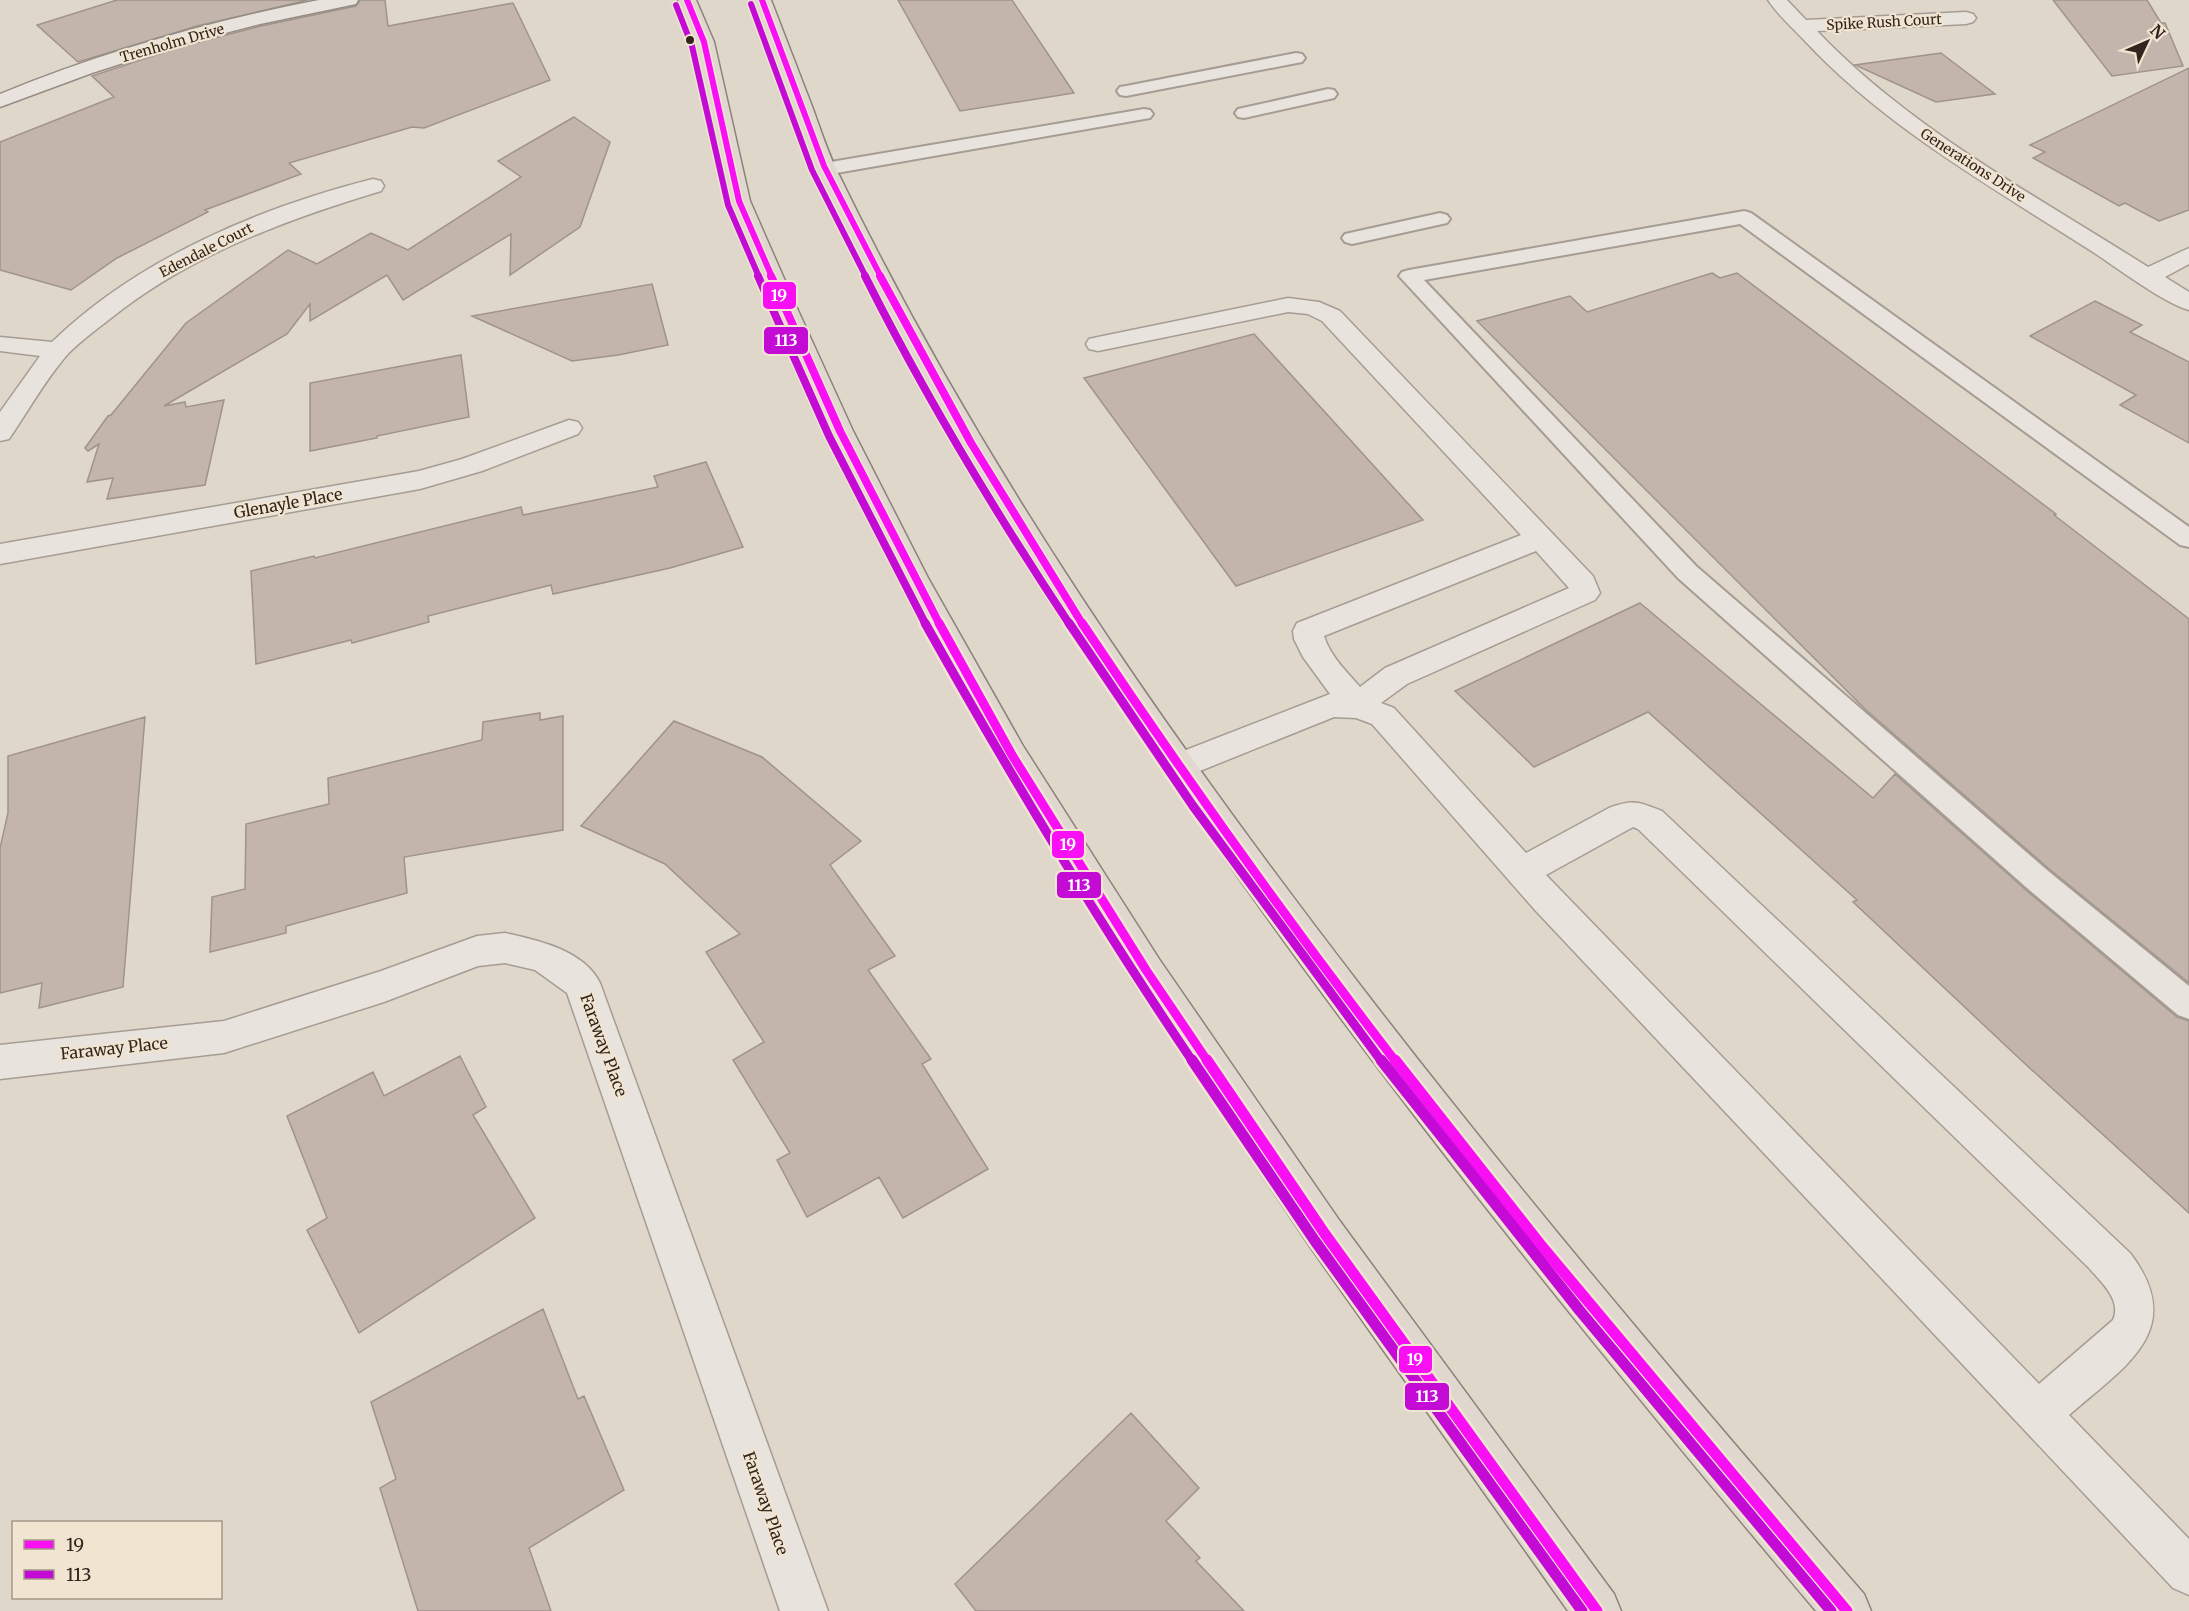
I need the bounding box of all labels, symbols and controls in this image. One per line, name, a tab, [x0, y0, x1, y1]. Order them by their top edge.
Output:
street label: Spike Rush Court	[1826, 10, 1943, 34]
north arrow	[2117, 12, 2177, 72]
street label: Trenholm Drive	[118, 20, 226, 66]
text: N	[2146, 20, 2170, 43]
unlabelled marker	[684, 34, 696, 46]
street label: Generations Drive	[1917, 124, 2029, 206]
street label: Edendale Court	[156, 218, 256, 281]
line badge: 19	[762, 281, 797, 310]
text: 19	[771, 285, 787, 305]
line badge: 113	[763, 326, 809, 355]
text: 113	[774, 330, 798, 350]
street label: Glenayle Place	[232, 484, 344, 522]
line badge: 19	[1051, 830, 1085, 859]
text: 19	[1060, 834, 1076, 854]
line badge: 113	[1056, 871, 1102, 899]
text: 113	[1067, 875, 1091, 895]
street label: Faraway Place	[576, 991, 632, 1099]
street label: Faraway Place	[59, 1032, 169, 1064]
line badge: 19	[1398, 1345, 1433, 1374]
text: 19	[1407, 1349, 1423, 1369]
line badge: 113	[1404, 1382, 1450, 1411]
text: 113	[1415, 1386, 1439, 1406]
street label: Faraway Place	[739, 1449, 793, 1557]
legend	[12, 1521, 222, 1599]
text: 19	[66, 1533, 84, 1556]
text: 113	[66, 1563, 92, 1586]

